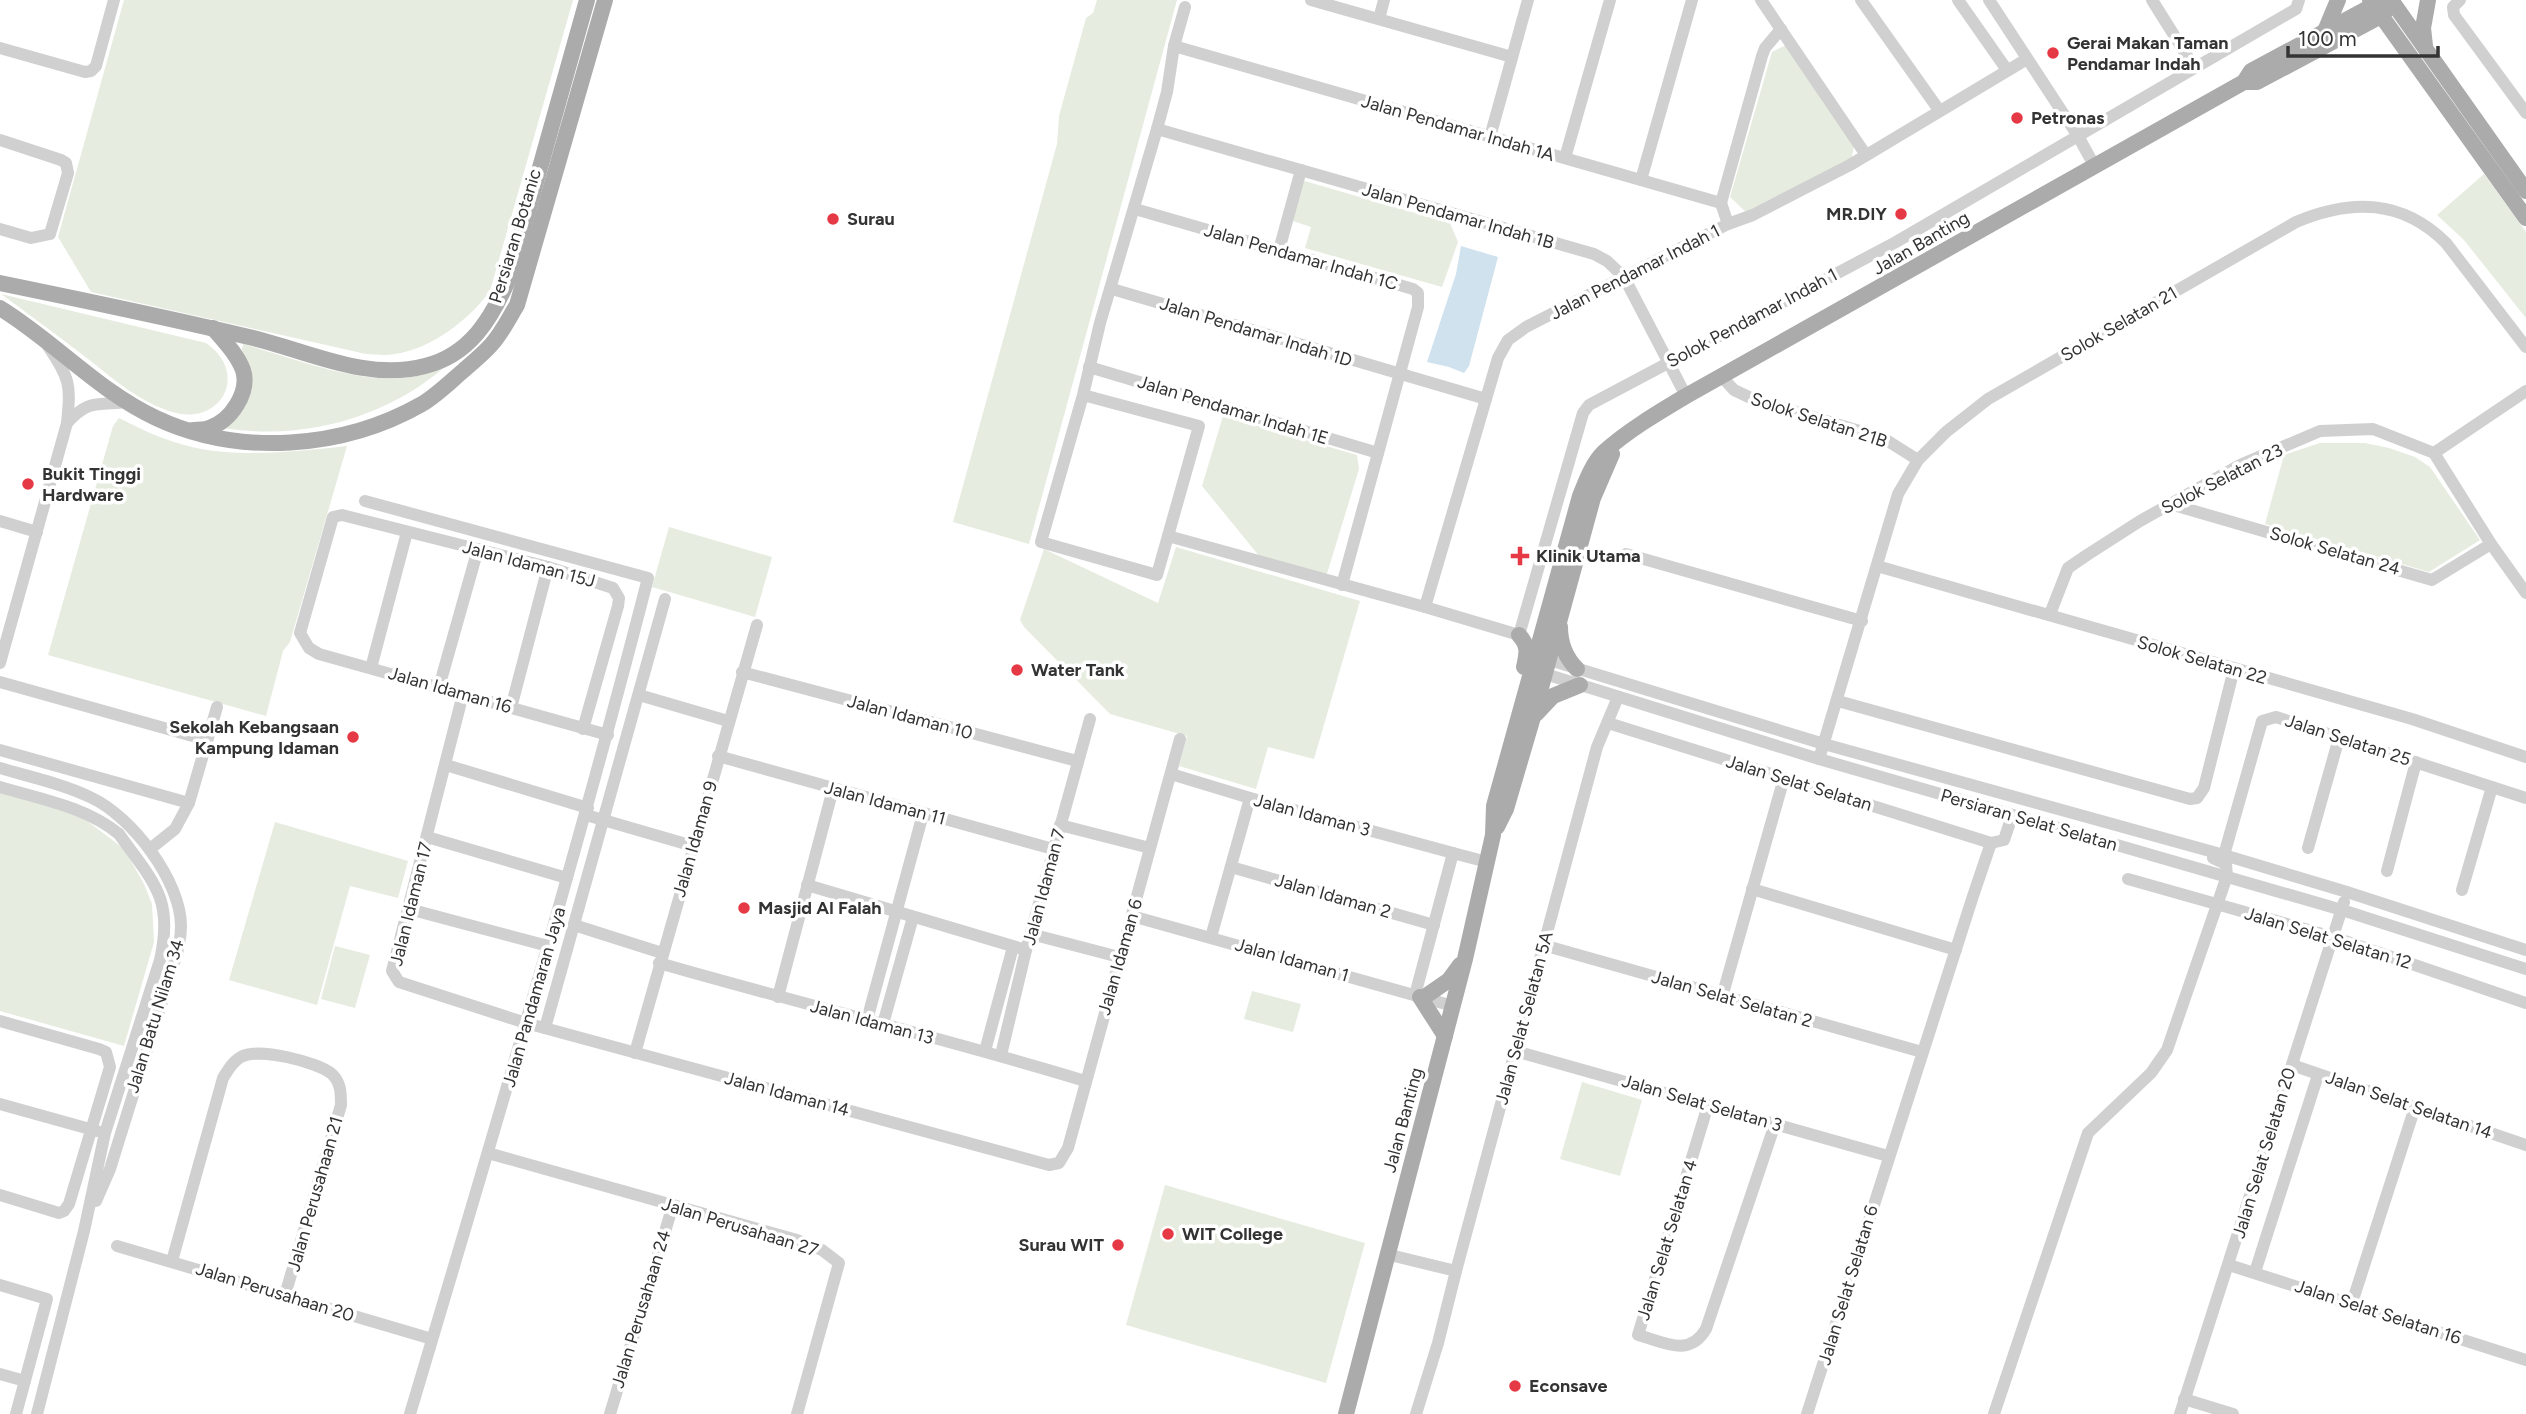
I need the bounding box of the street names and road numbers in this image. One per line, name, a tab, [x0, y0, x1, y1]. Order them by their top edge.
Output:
street label: Jalan Pendamar Indah 1A	[1359, 90, 1557, 166]
street label: Persiaran Botanic	[484, 166, 546, 306]
street label: Jalan Pendamar Indah 1B	[1360, 178, 1556, 254]
street label: Jalan Banting	[1869, 206, 1973, 280]
street label: Jalan Pendamar Indah 1C	[1202, 219, 1400, 295]
street label: Jalan Pendamar Indah 1	[1546, 220, 1724, 324]
street label: Solok Pendamar Indah 1	[1663, 264, 1841, 372]
street label: Solok Selatan 21	[2057, 282, 2181, 366]
street label: Jalan Pendamar Indah 1D	[1157, 292, 1355, 372]
street label: Jalan Pendamar Indah 1E	[1135, 371, 1331, 449]
street label: Solok Selatan 21B	[1748, 388, 1890, 452]
street label: Solok Selatan 23	[2158, 439, 2286, 519]
street label: Solok Selatan 24	[2267, 522, 2403, 580]
street label: Jalan Idaman 15J	[460, 536, 598, 592]
street label: Solok Selatan 22	[2135, 631, 2269, 689]
street label: Jalan Idaman 16	[386, 662, 514, 718]
street label: Jalan Idaman 10	[845, 690, 975, 744]
street label: Jalan Selatan 25	[2282, 709, 2414, 771]
street label: Jalan Selat Selatan	[1723, 750, 1875, 816]
street label: Jalan Idaman 11	[822, 776, 948, 830]
street label: Jalan Idaman 9	[668, 778, 722, 900]
street label: Persiaran Selat Selatan	[1938, 784, 2120, 856]
street label: Jalan Idaman 3	[1251, 789, 1373, 841]
street label: Jalan Idaman 7	[1018, 826, 1070, 947]
street label: Jalan Idaman 17	[385, 840, 437, 968]
street label: Jalan Idaman 2	[1272, 869, 1394, 923]
street label: Jalan Idaman 6	[1093, 896, 1147, 1018]
street label: Jalan Selat Selatan 12	[2242, 902, 2414, 974]
street label: Jalan Pandamaran Jaya	[498, 904, 570, 1090]
street label: Jalan Selat Selatan 5A	[1490, 929, 1558, 1107]
street label: Jalan Idaman 1	[1233, 933, 1351, 987]
street label: Jalan Batu Nilam 34	[121, 936, 189, 1096]
street label: Jalan Selat Selatan 2	[1649, 966, 1815, 1032]
street label: Jalan Idaman 13	[808, 995, 936, 1049]
street label: Jalan Banting	[1378, 1065, 1428, 1175]
street label: Jalan Selat Selatan 20	[2228, 1065, 2300, 1241]
street label: Jalan Selat Selatan 14	[2323, 1066, 2495, 1144]
street label: Jalan Idaman 14	[722, 1067, 852, 1121]
street label: Jalan Selat Selatan 3	[1619, 1070, 1785, 1136]
street label: Jalan Perusahaan 21	[282, 1114, 348, 1274]
street label: Jalan Selat Selatan 4	[1632, 1157, 1702, 1323]
street label: Jalan Perusahaan 27	[659, 1193, 821, 1261]
street label: Jalan Selat Selatan 6	[1813, 1202, 1883, 1368]
street label: Jalan Perusahaan 24	[607, 1227, 675, 1391]
street label: Jalan Perusahaan 20	[193, 1257, 357, 1327]
street label: Jalan Selat Selatan 16	[2292, 1275, 2464, 1349]

